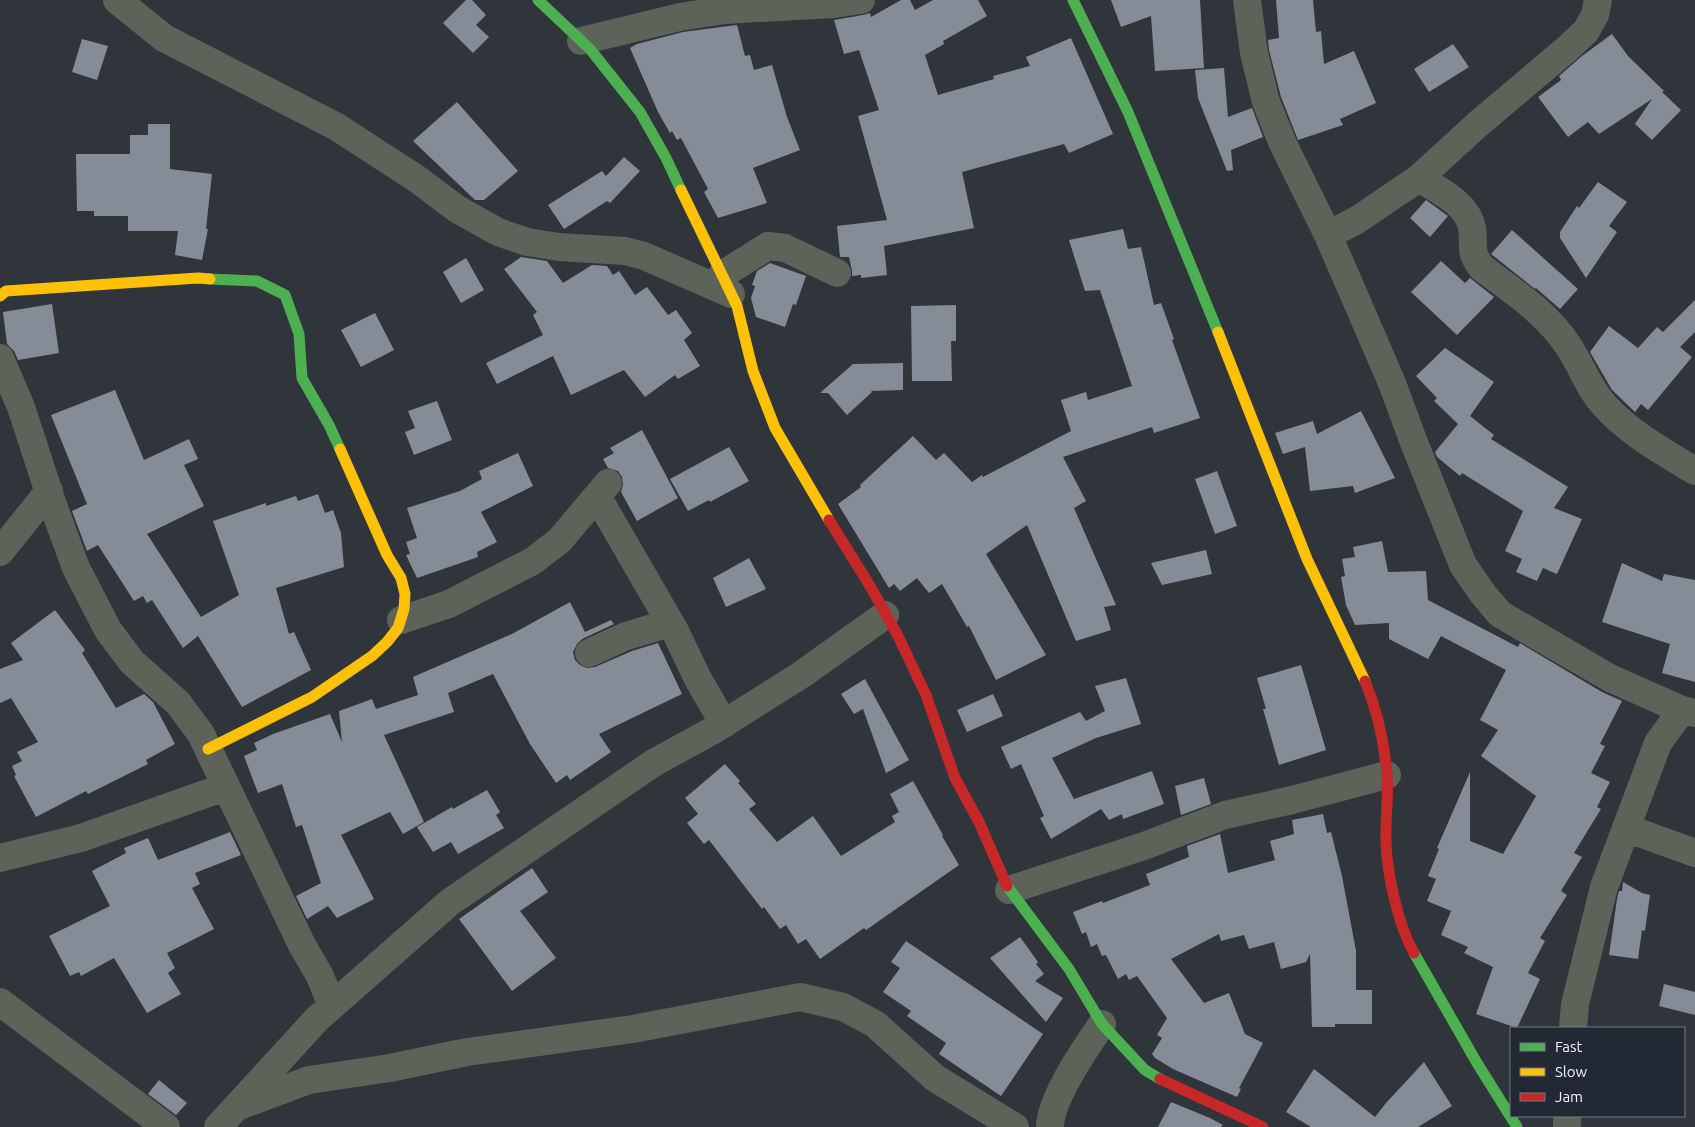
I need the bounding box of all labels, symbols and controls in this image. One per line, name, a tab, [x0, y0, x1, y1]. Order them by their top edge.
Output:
legend	[1510, 1027, 1685, 1117]
text: Fast	[1555, 1038, 1583, 1055]
text: Slow	[1555, 1063, 1588, 1080]
text: Jam	[1555, 1088, 1583, 1105]

